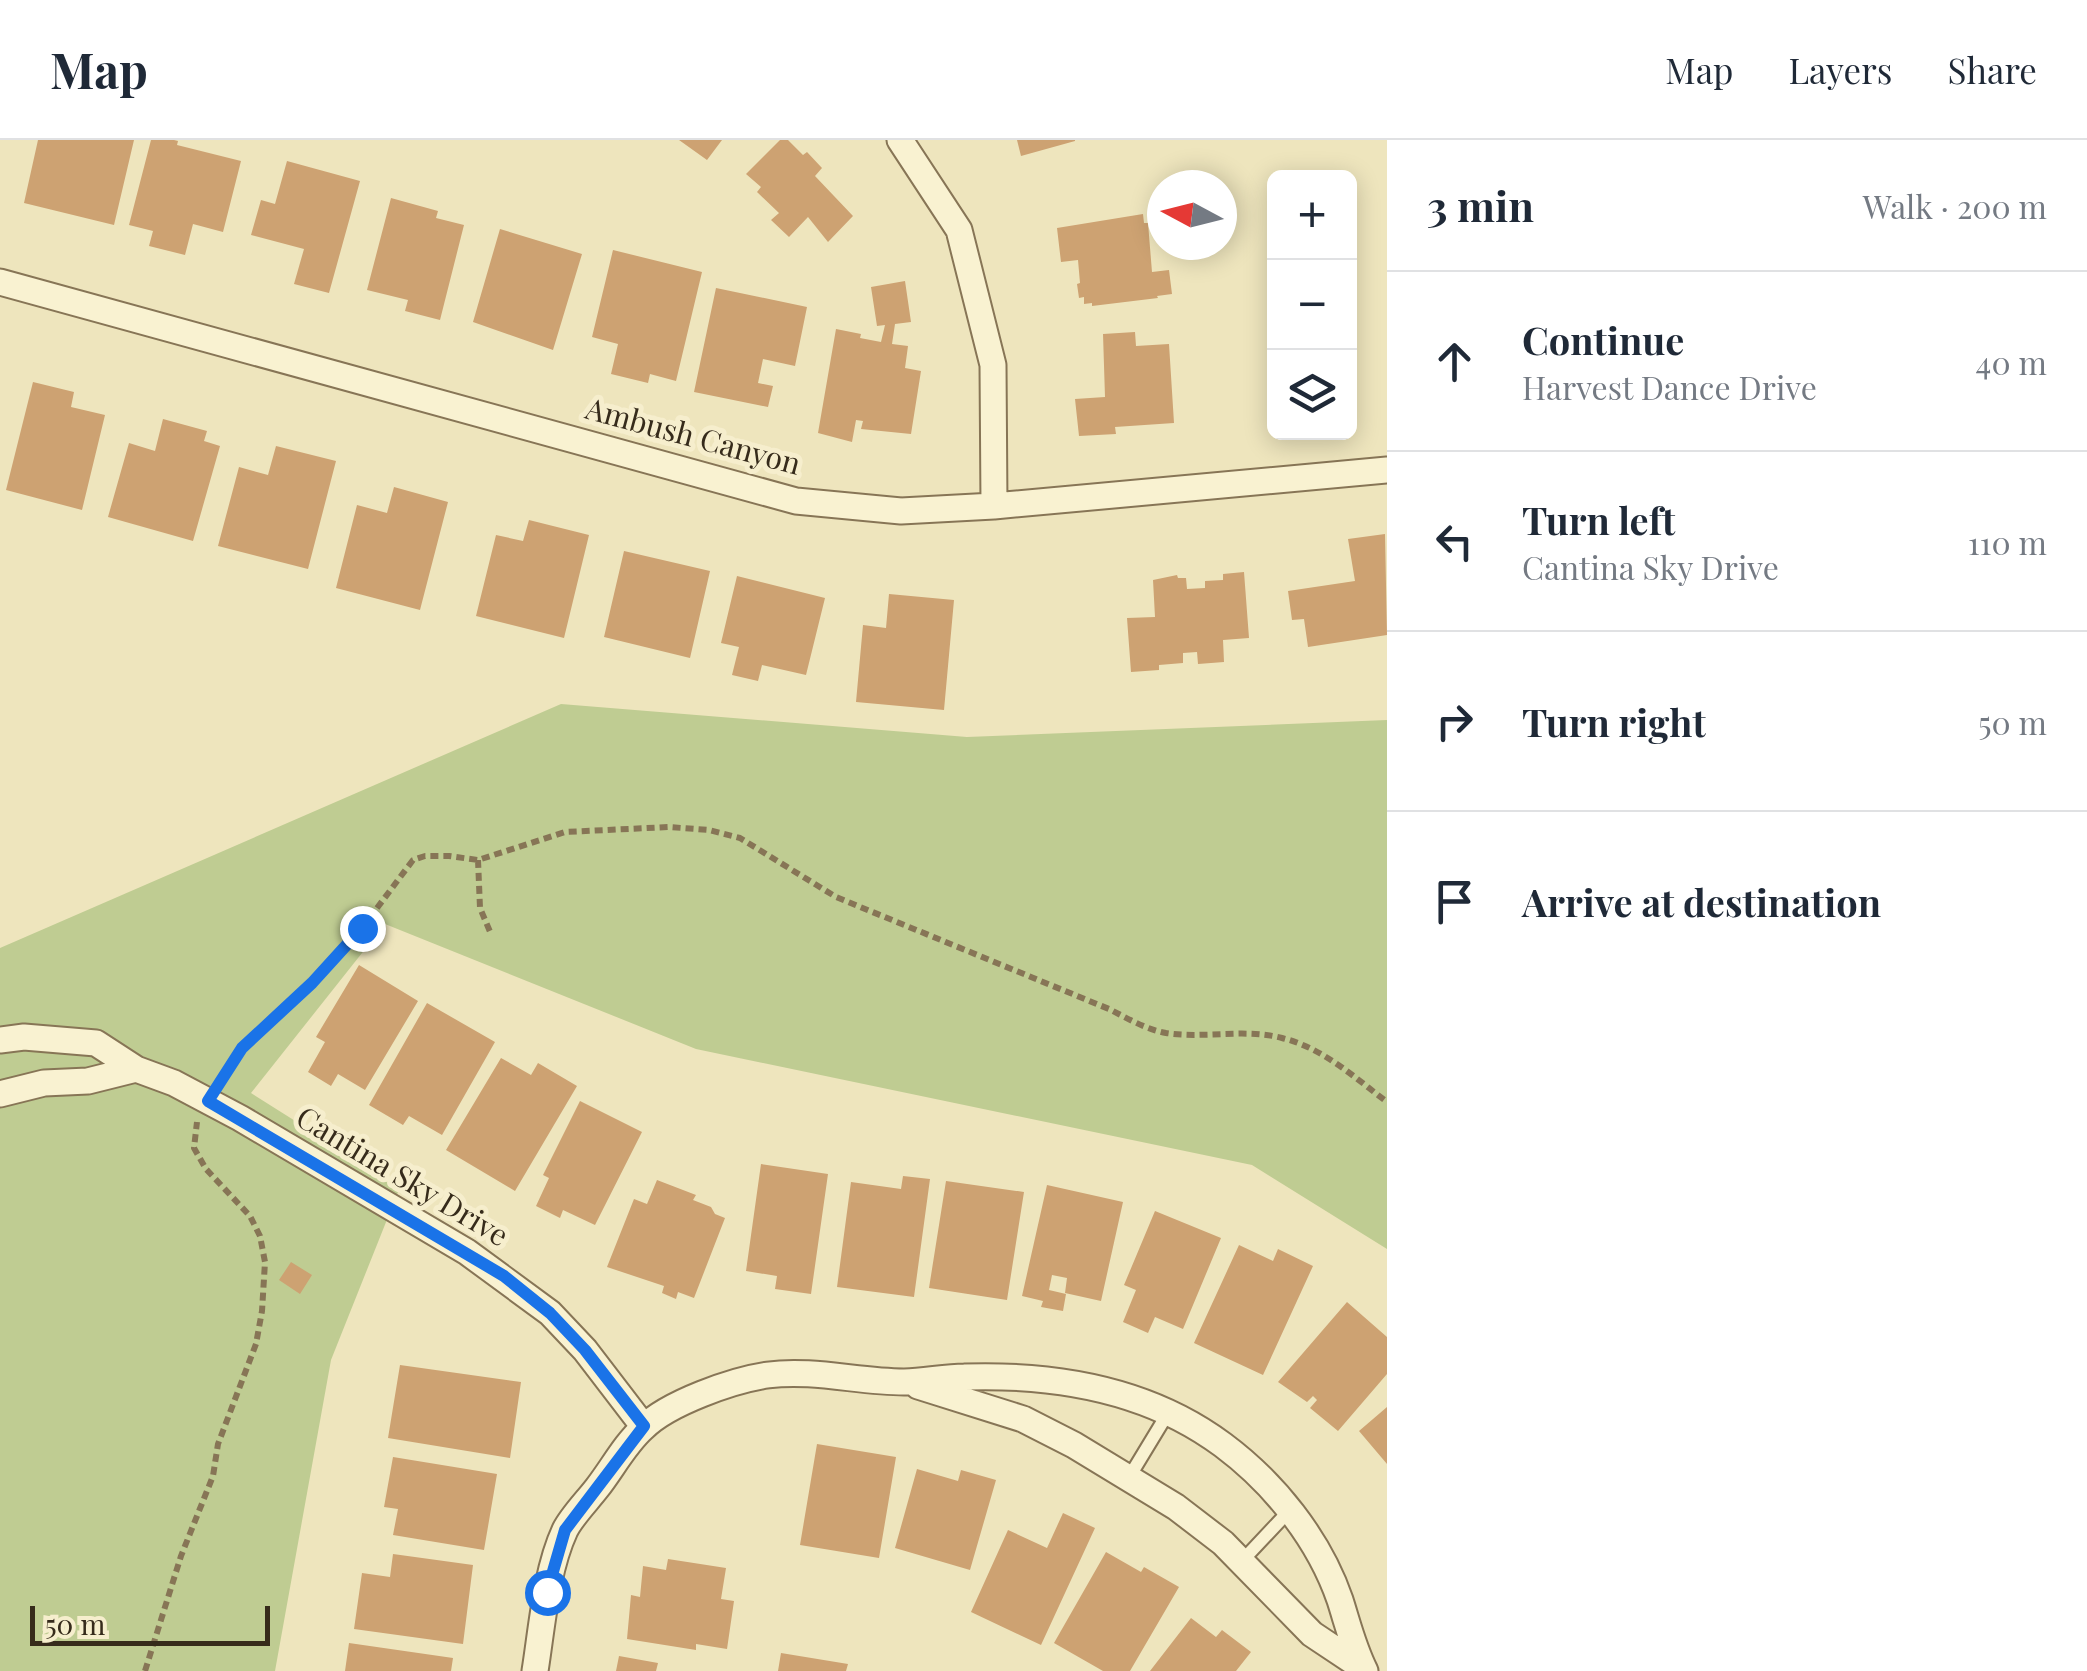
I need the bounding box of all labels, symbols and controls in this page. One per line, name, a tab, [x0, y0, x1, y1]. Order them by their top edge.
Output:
text: Map	[50, 37, 148, 101]
text: Map	[1665, 46, 1733, 93]
text: Layers	[1788, 46, 1893, 93]
text: Share	[1948, 46, 2037, 93]
north arrow	[1147, 170, 1237, 260]
map controls	[1267, 170, 1357, 440]
button: +	[1267, 170, 1357, 260]
text: 3 min	[1427, 177, 1534, 233]
text: Walk · 200 m	[1863, 184, 2047, 227]
button: −	[1267, 260, 1357, 350]
text: Continue	[1522, 314, 1684, 365]
icon: ahead	[1427, 334, 1482, 389]
text: 40 m	[1976, 340, 2047, 383]
button: layers	[1267, 350, 1357, 440]
text: Harvest Dance Drive	[1522, 365, 1817, 408]
street label: Ambush Canyon	[581, 387, 805, 483]
text: Turn left	[1522, 494, 1675, 545]
icon: left	[1427, 514, 1482, 569]
text: 110 m	[1968, 520, 2047, 563]
text: Cantina Sky Drive	[1522, 545, 1779, 588]
icon: right	[1427, 694, 1482, 749]
text: Turn right	[1522, 696, 1706, 747]
text: 50 m	[1978, 700, 2047, 743]
icon: arrive	[1427, 874, 1482, 929]
text: Arrive at destination	[1522, 876, 1881, 927]
route end	[340, 906, 386, 952]
street label: Cantina Sky Drive	[290, 1096, 517, 1254]
route start	[525, 1570, 571, 1616]
scale bar	[30, 1601, 270, 1646]
text: 50 m	[45, 1605, 105, 1642]

